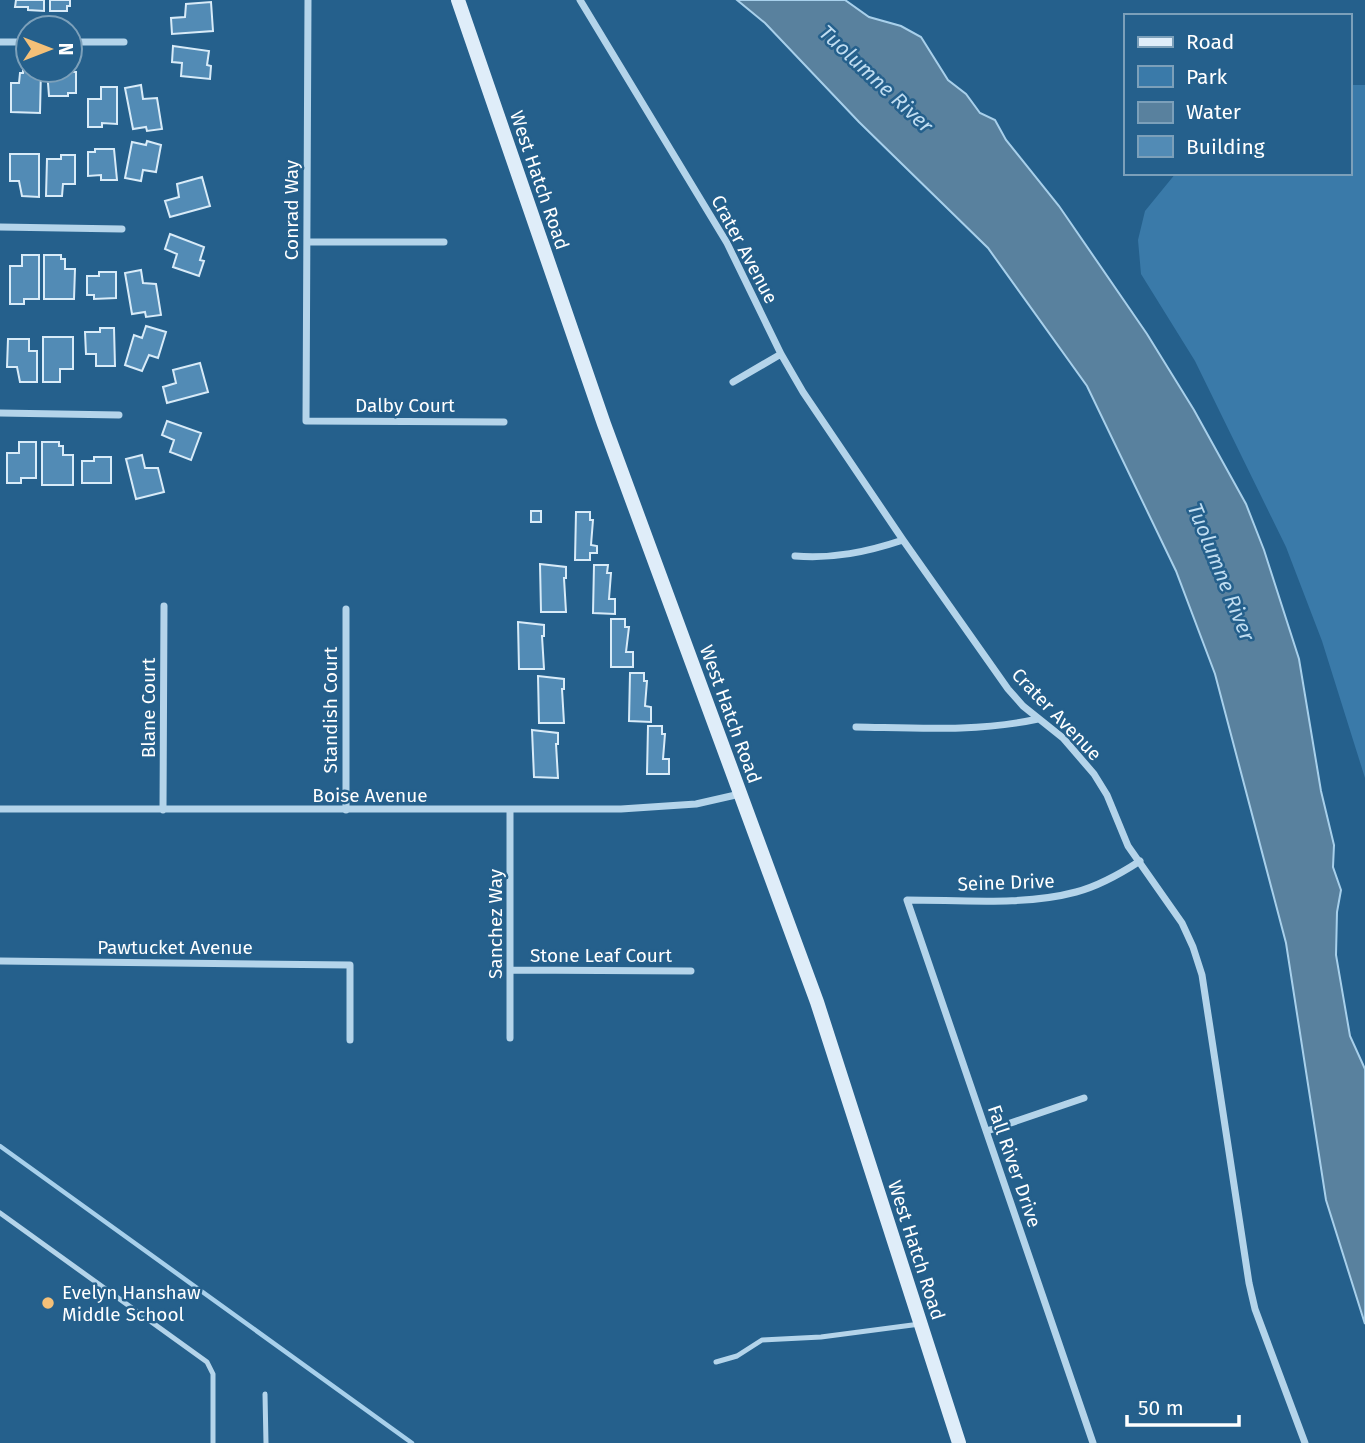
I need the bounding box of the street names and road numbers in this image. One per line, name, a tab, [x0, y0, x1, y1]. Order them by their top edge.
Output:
street label: West Hatch Road	[505, 108, 574, 253]
street label: Conrad Way	[280, 159, 303, 260]
street label: Crater Avenue	[706, 191, 783, 307]
street label: Dalby Court	[355, 394, 455, 417]
street label: West Hatch Road	[695, 642, 766, 786]
street label: Standish Court	[319, 646, 342, 773]
street label: Blane Court	[137, 658, 160, 758]
street label: Crater Avenue	[1007, 663, 1106, 765]
street label: Boise Avenue	[312, 784, 428, 807]
street label: Sanchez Way	[484, 868, 507, 979]
street label: Seine Drive	[957, 869, 1055, 896]
street label: Pawtucket Avenue	[97, 936, 253, 959]
street label: Stone Leaf Court	[530, 944, 672, 967]
street label: Fall River Drive	[983, 1102, 1046, 1230]
street label: West Hatch Road	[883, 1177, 950, 1323]

